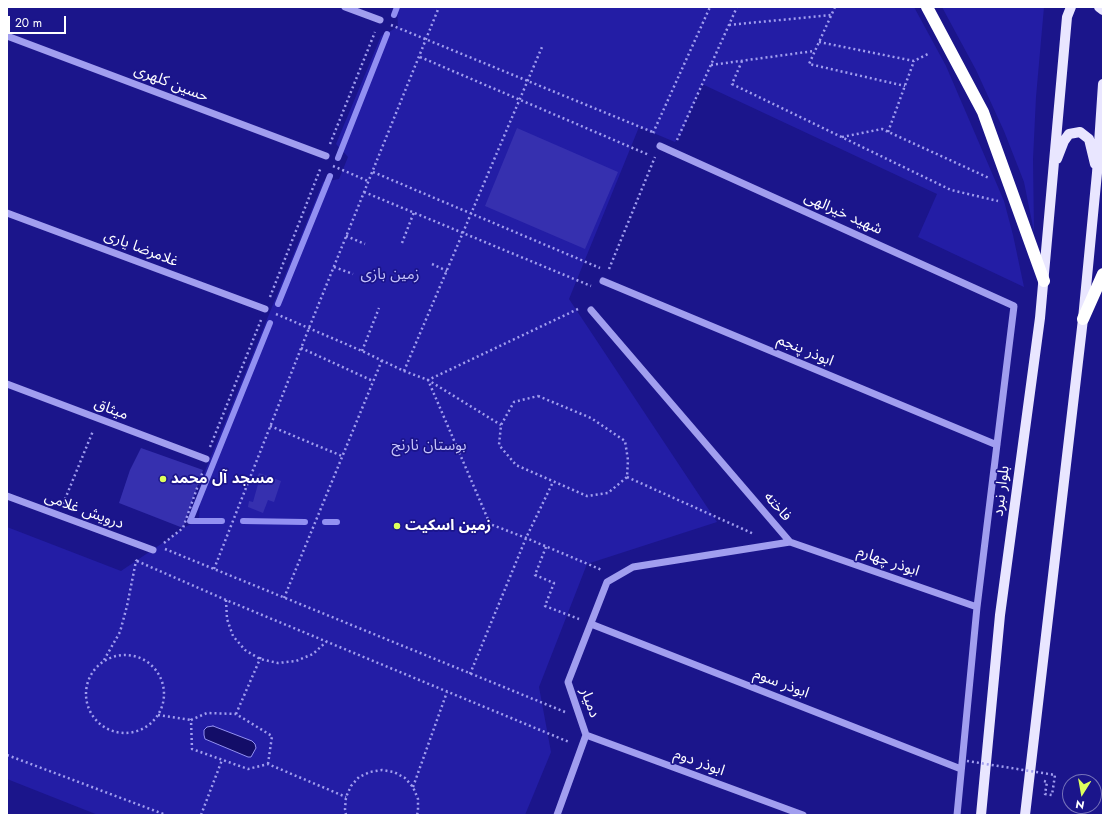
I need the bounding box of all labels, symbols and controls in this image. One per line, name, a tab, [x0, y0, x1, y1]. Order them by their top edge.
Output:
scale bar	[10, 8, 68, 34]
text: 20 m	[15, 14, 42, 32]
street label: حسین کلهری	[131, 62, 211, 106]
street label: شهید خیرالهی	[801, 189, 885, 239]
street label: غلامرضا یاری	[101, 227, 181, 271]
park label: زمین بازی	[360, 266, 420, 284]
street label: ابوذر پنجم	[774, 331, 836, 371]
street label: میثاق	[91, 395, 131, 425]
park label: بوستان نارنج	[392, 437, 466, 455]
street label: بلوار نبرد	[990, 465, 1014, 517]
place label: مسجد آل محمد	[171, 470, 274, 488]
marker: مسجد آل محمد	[158, 474, 168, 484]
street label: درویش غلامی	[42, 488, 126, 534]
street label: فاخته	[759, 489, 795, 525]
place label: زمین اسکیت	[405, 517, 491, 535]
marker: زمین اسکیت	[392, 521, 402, 531]
street label: ابوذر چهارم	[854, 543, 922, 581]
street label: ابوذر سوم	[751, 665, 811, 703]
street label: دمیار	[575, 686, 603, 720]
street label: ابوذر دوم	[671, 745, 727, 781]
north arrow	[1062, 774, 1102, 814]
text: N	[1074, 796, 1086, 813]

